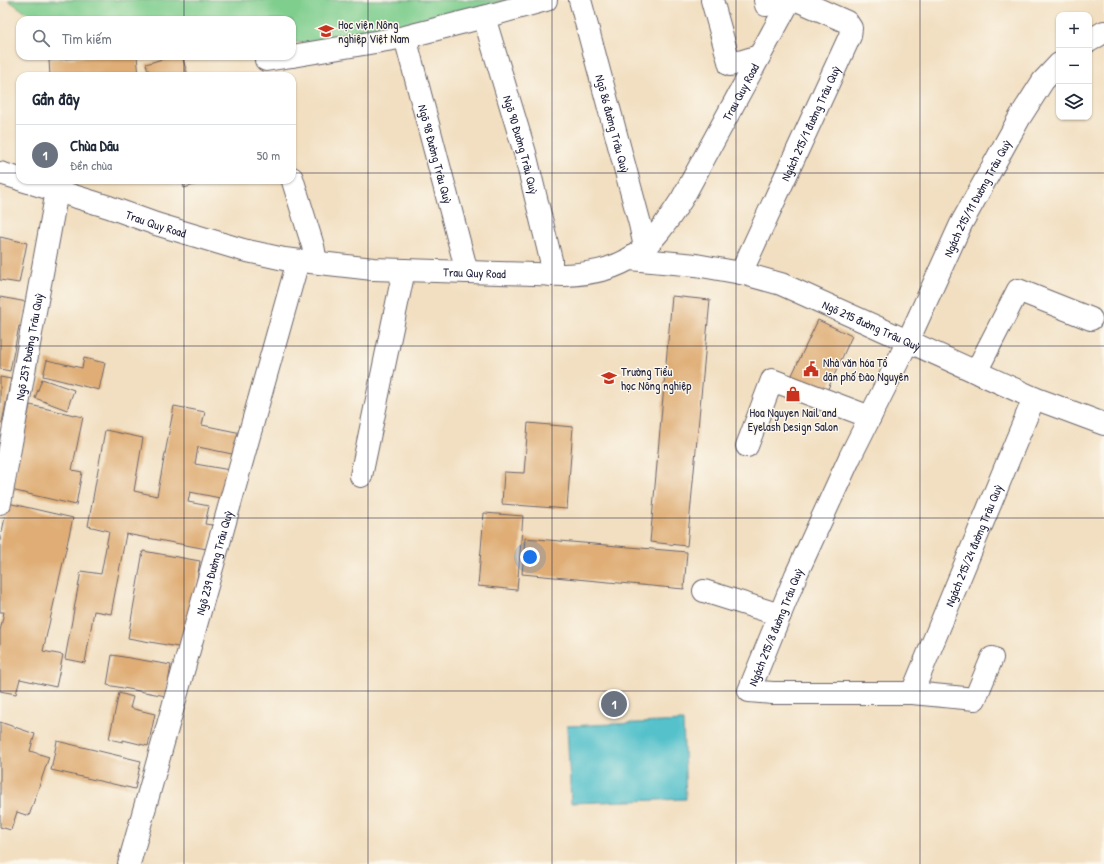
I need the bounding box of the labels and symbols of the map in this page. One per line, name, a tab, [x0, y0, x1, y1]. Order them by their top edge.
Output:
place label: Học viện Nông nghiệp Việt Nam	[338, 16, 410, 47]
school or university icon: Học viện Nông nghiệp Việt Nam	[317, 22, 335, 40]
street label: Trau Quy Road	[718, 60, 763, 123]
street label: Ngách 215/1 đường Trâu Quỳ	[776, 63, 844, 183]
street label: Ngõ 86 đường Trâu Quỳ	[592, 73, 634, 175]
street label: Ngõ 90 Đường Trâu Quỳ	[500, 93, 543, 196]
street label: Ngõ 98 Đường Trâu Quỳ	[415, 103, 457, 205]
street label: Ngách 215/11 Đường Trâu Quỳ	[939, 136, 1015, 260]
street label: Trau Quy Road	[124, 205, 189, 241]
street label: Trau Quy Road	[443, 263, 506, 282]
street label: Ngõ 257 Đường Trâu Quỳ	[10, 292, 47, 402]
street label: Ngõ 215 đường Trâu Quỳ	[820, 295, 924, 354]
place label: Nhà văn hóa Tổ dân phố Đào Nguyên	[823, 354, 909, 385]
public building icon: Nhà văn hóa Tổ dân phố Đào Nguyên	[802, 360, 820, 378]
place label: Trường Tiểu học Nông nghiệp	[621, 363, 691, 394]
school or university icon: Trường Tiểu học Nông nghiệp	[600, 369, 618, 387]
shop icon: Hoa Nguyen Nail and Eyelash Design Salon	[784, 385, 802, 403]
place label: Hoa Nguyen Nail and Eyelash Design Salon	[748, 404, 838, 435]
street label: Ngách 215/24 đường Trâu Quỳ	[940, 481, 1006, 609]
street label: Ngõ 239 Đường Trâu Quỳ	[191, 508, 236, 617]
your location	[520, 547, 540, 567]
street label: Ngách 215/8 đường Trâu Quỳ	[743, 565, 807, 688]
pin: 1	[601, 689, 627, 719]

